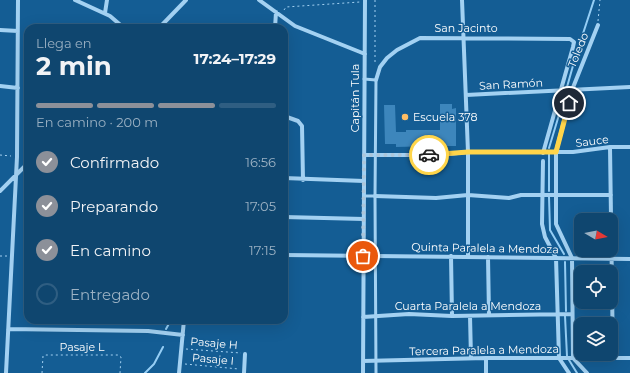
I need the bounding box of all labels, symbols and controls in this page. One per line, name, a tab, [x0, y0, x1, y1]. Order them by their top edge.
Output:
street label: San Jacinto	[434, 21, 498, 35]
street label: Toledo	[565, 30, 591, 70]
text: Llega en	[36, 35, 92, 51]
text: 17:24–17:29	[194, 49, 276, 68]
text: 2 min	[36, 50, 112, 82]
street label: Capitán Tula	[348, 64, 362, 132]
street label: San Ramón	[479, 75, 543, 93]
pin	[552, 86, 586, 120]
icon: home	[558, 92, 580, 114]
place label: Escuela 378	[413, 110, 478, 124]
marker: Escuela 378	[400, 112, 410, 122]
text: En camino · 200 m	[36, 114, 158, 130]
street label: Sauce	[575, 132, 610, 150]
courier	[409, 135, 449, 175]
icon: car	[418, 144, 440, 166]
icon: check	[36, 151, 58, 173]
text: Confirmado	[70, 153, 159, 172]
text: 16:56	[245, 154, 276, 170]
icon: check	[36, 195, 58, 217]
text: Preparando	[70, 197, 158, 216]
text: 17:05	[245, 198, 276, 214]
north arrow	[574, 213, 618, 257]
map controls	[574, 213, 618, 361]
icon: check	[36, 239, 58, 261]
pin	[346, 239, 380, 273]
street label: Quinta Paralela a Mendoza	[411, 240, 559, 256]
text: En camino	[70, 241, 151, 260]
text: 17:15	[249, 242, 276, 258]
icon: bag	[352, 245, 374, 267]
button: locate	[574, 265, 618, 309]
text: Entregado	[70, 285, 150, 304]
street label: Cuarta Paralela a Mendoza	[395, 299, 541, 313]
button: layers	[574, 317, 618, 361]
street label: Pasaje H	[190, 334, 238, 352]
street label: Pasaje L	[59, 340, 105, 354]
street label: Tercera Paralela a Mendoza	[409, 342, 559, 358]
street label: Pasaje I	[191, 350, 235, 368]

